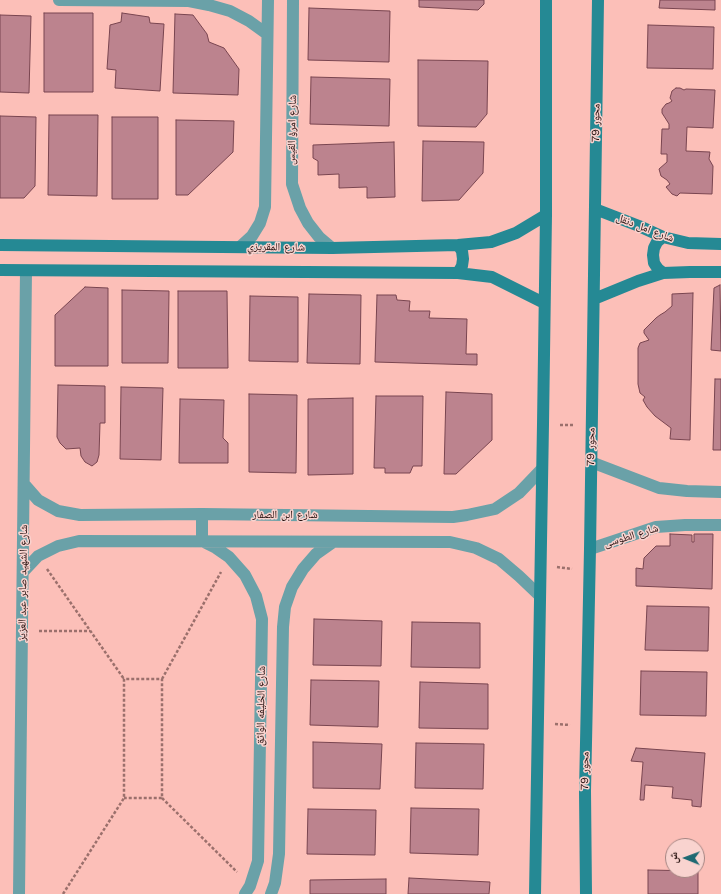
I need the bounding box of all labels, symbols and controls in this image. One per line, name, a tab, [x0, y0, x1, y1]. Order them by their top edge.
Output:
street label: شارع امرؤ القيس	[285, 95, 299, 165]
street label: محور 79	[589, 104, 603, 142]
street label: شارع امل دنقل	[614, 211, 676, 245]
street label: شارع المقريزي	[247, 240, 305, 254]
street label: محور 79	[584, 428, 598, 466]
street label: شارع ابن الصفار	[252, 508, 318, 522]
street label: شارع الطوسى	[602, 521, 660, 551]
street label: شارع الشهيد صابر عبد العزيز	[15, 525, 31, 641]
street label: شارع الخليفه الواثق	[254, 666, 268, 746]
street label: محور 79	[578, 752, 592, 790]
north arrow	[665, 838, 705, 878]
text: ش	[667, 852, 680, 864]

